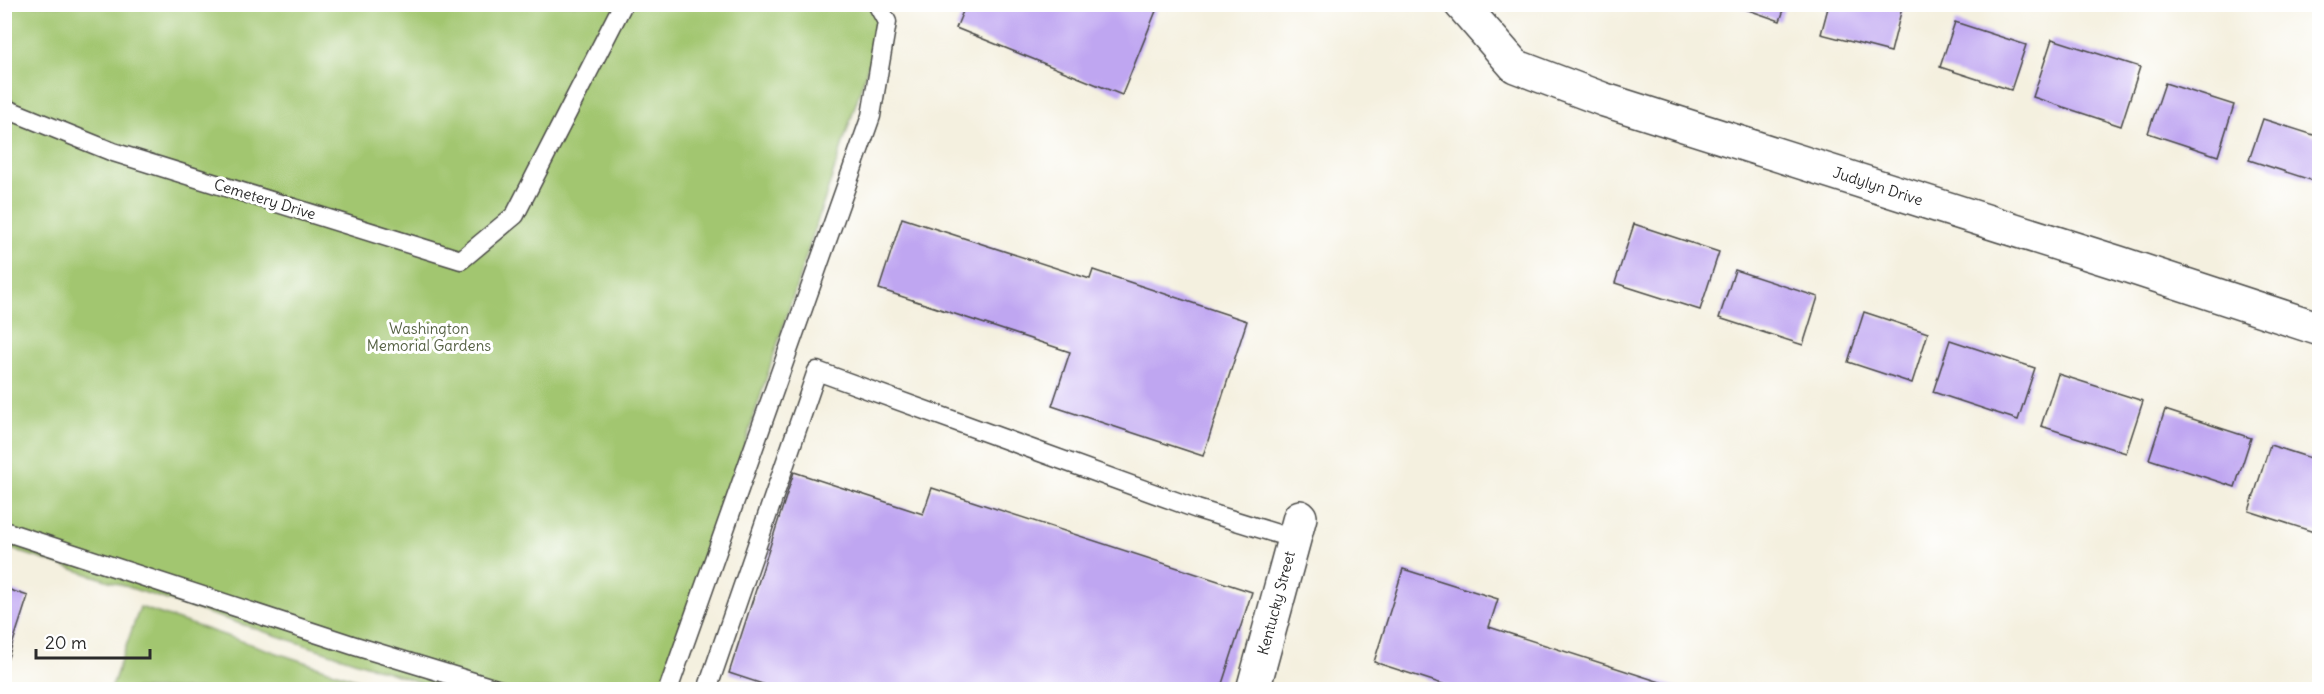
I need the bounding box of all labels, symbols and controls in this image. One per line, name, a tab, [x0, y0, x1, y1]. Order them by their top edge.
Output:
street label: Judylyn Drive	[1831, 163, 1925, 209]
street label: Cemetery Drive	[212, 174, 318, 224]
park label: Washington Memorial Gardens	[367, 319, 491, 355]
street label: Kentucky Street	[1253, 549, 1299, 657]
scale bar	[36, 622, 150, 660]
text: 20 m	[45, 631, 87, 654]

